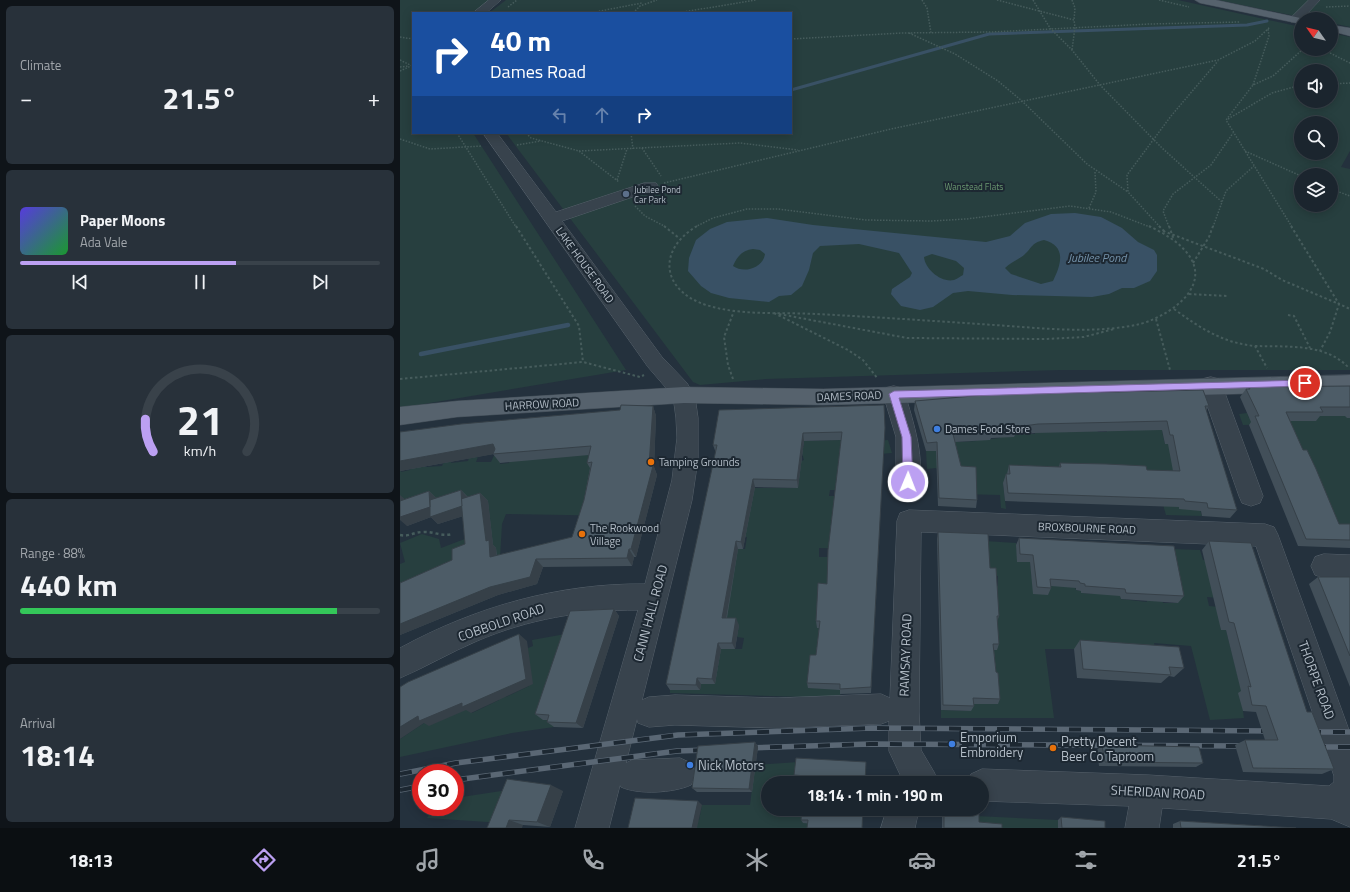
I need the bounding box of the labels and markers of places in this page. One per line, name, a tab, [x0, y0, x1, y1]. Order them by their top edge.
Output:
place label: Jubilee Pond Car Park	[634, 183, 681, 206]
marker: Jubilee Pond Car Park	[621, 189, 631, 199]
pin	[1288, 366, 1322, 400]
place label: Dames Food Store	[945, 421, 1031, 437]
marker: Dames Food Store	[932, 424, 942, 434]
place label: Tamping Grounds	[659, 454, 740, 470]
marker: Tamping Grounds	[646, 457, 656, 467]
place label: The Rookwood Village	[590, 520, 659, 549]
marker: The Rookwood Village	[577, 529, 587, 539]
place label: Emporium Embroidery	[960, 727, 1023, 762]
place label: Pretty Decent Beer Co Taproom	[1061, 731, 1154, 766]
marker: Emporium Embroidery	[947, 739, 957, 749]
marker: Pretty Decent Beer Co Taproom	[1048, 743, 1058, 753]
place label: Nick Motors	[698, 755, 764, 775]
marker: Nick Motors	[685, 760, 695, 770]

